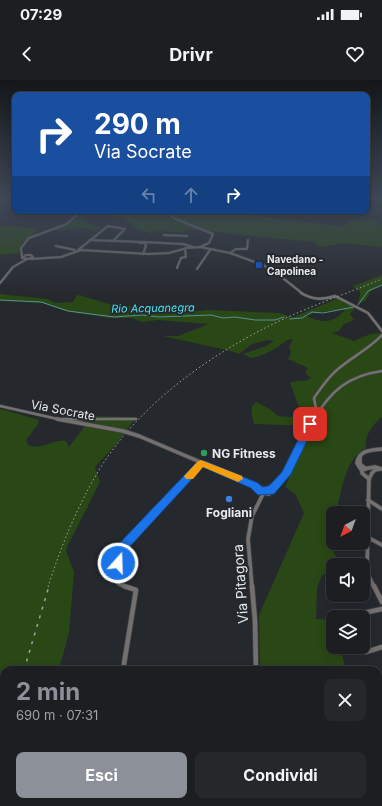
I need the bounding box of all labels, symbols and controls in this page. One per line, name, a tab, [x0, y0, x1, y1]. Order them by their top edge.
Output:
text: 07:29	[20, 5, 62, 24]
icon: back	[16, 43, 38, 65]
icon: heart	[344, 43, 366, 65]
text: Drivr	[169, 44, 213, 65]
text: 290 m	[94, 107, 181, 141]
icon: right	[28, 108, 80, 160]
text: Via Socrate	[94, 141, 192, 162]
icon: left	[138, 184, 160, 206]
icon: ahead	[180, 184, 202, 206]
icon: right	[222, 184, 244, 206]
place label: Navedano - Capolinea	[267, 253, 324, 277]
marker: Navedano - Capolinea	[254, 260, 264, 270]
water label: Rio Acquanegra	[111, 300, 195, 316]
street label: Via Socrate	[30, 396, 96, 424]
pin	[293, 407, 327, 441]
icon: arrive	[299, 413, 321, 435]
place label: NG Fitness	[212, 446, 276, 461]
marker: NG Fitness	[199, 448, 209, 458]
marker: Fogliani	[224, 494, 234, 504]
place label: Fogliani	[206, 505, 252, 520]
north arrow	[326, 506, 370, 550]
map controls	[326, 506, 370, 654]
position arrow	[97, 542, 139, 584]
street label: Via Pitagora	[229, 544, 251, 624]
button: sound	[326, 558, 370, 602]
button: layers	[326, 610, 370, 654]
text: 2 min	[16, 677, 80, 706]
button: close	[324, 679, 366, 721]
text: 690 m · 07:31	[16, 707, 98, 723]
button: Esci	[16, 752, 187, 798]
button: Condividi	[195, 752, 366, 798]

